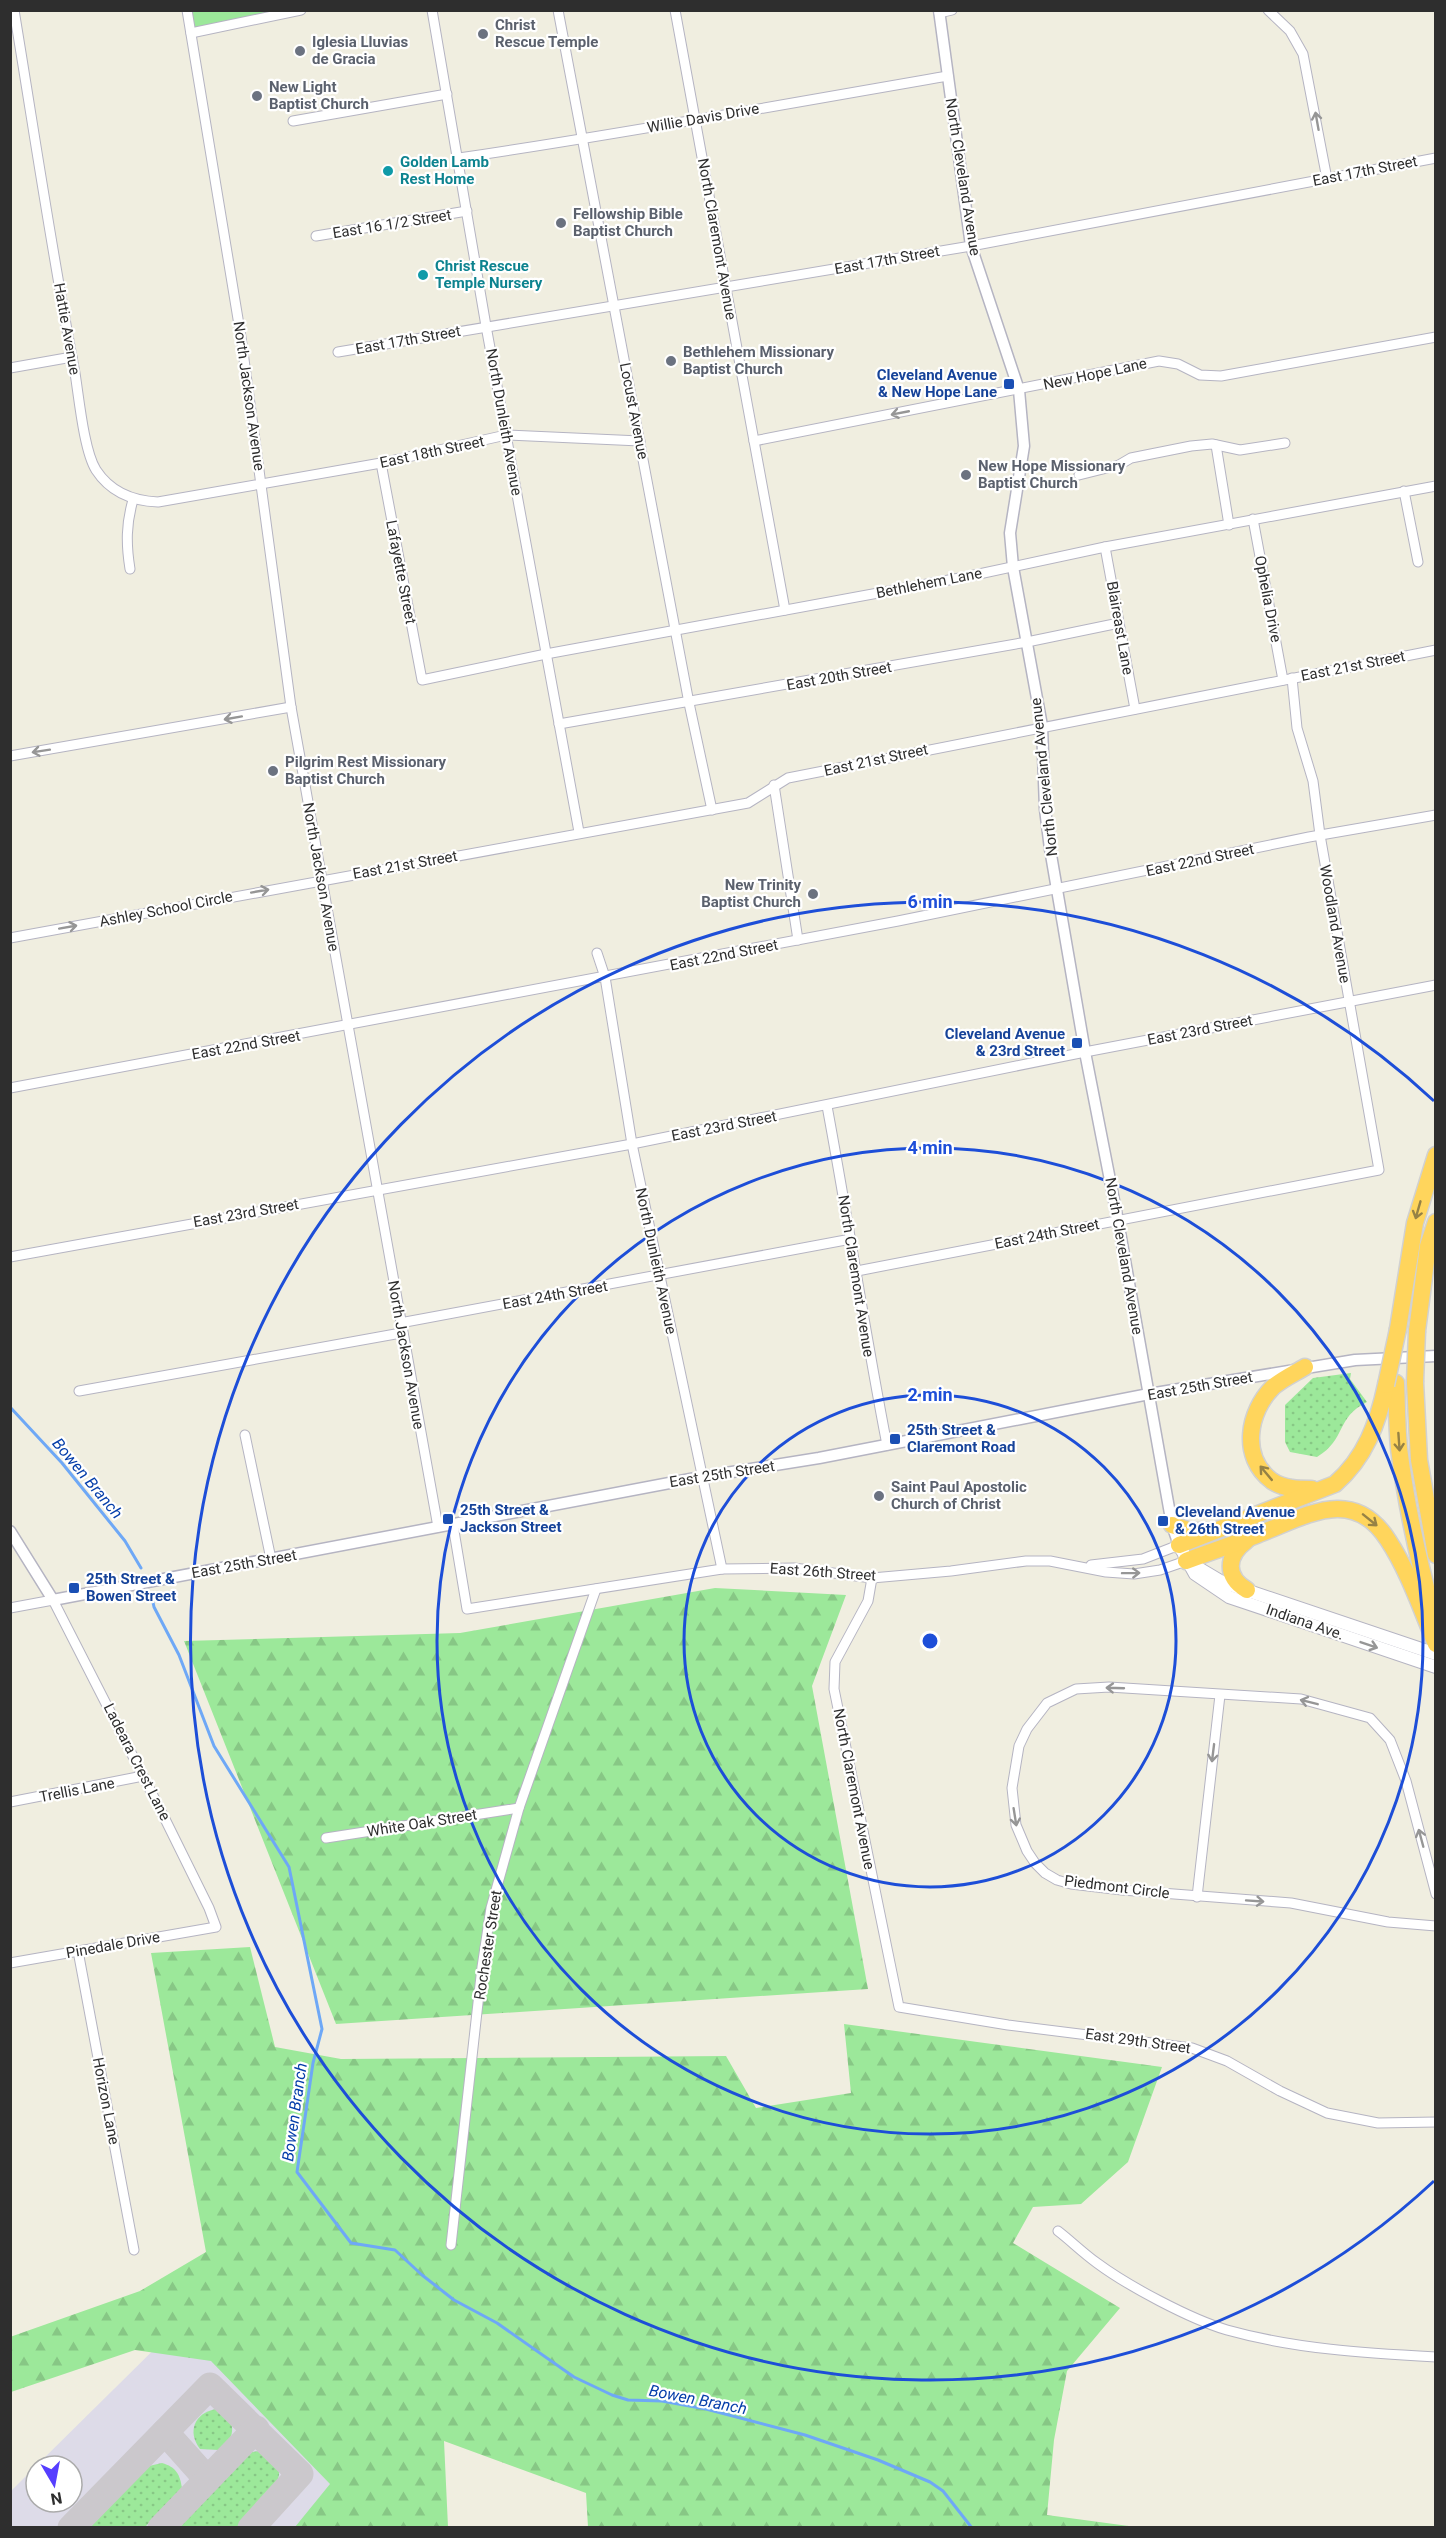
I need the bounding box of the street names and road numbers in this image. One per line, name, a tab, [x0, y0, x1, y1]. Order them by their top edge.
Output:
street label: North Cleveland Avenue	[942, 97, 984, 257]
street label: Willie Davis Drive	[646, 99, 761, 137]
street label: East 17th Street	[1311, 152, 1419, 190]
street label: North Claremont Avenue	[694, 157, 740, 321]
street label: East 16 1/2 Street	[331, 206, 453, 242]
street label: East 17th Street	[833, 242, 941, 278]
street label: Hattie Avenue	[50, 282, 84, 376]
street label: North Jackson Avenue	[230, 320, 268, 472]
street label: East 17th Street	[354, 322, 462, 358]
street label: North Dunleith Avenue	[482, 347, 526, 497]
street label: New Hope Lane	[1042, 354, 1148, 394]
street label: Locust Avenue	[616, 361, 652, 461]
street label: East 18th Street	[378, 432, 486, 472]
street label: Lafayette Street	[382, 518, 420, 626]
street label: Ophelia Drive	[1251, 554, 1285, 644]
street label: Bethlehem Lane	[874, 564, 984, 602]
street label: Blaireast Lane	[1103, 580, 1137, 676]
street label: East 21st Street	[1299, 647, 1407, 685]
street label: East 20th Street	[785, 658, 893, 694]
street label: North Cleveland Avenue	[1027, 697, 1061, 857]
street label: East 21st Street	[822, 740, 930, 780]
street label: North Jackson Avenue	[299, 801, 343, 953]
street label: East 22nd Street	[1144, 840, 1256, 880]
street label: East 21st Street	[351, 847, 459, 883]
street label: Woodland Avenue	[1316, 863, 1354, 985]
street label: Ashley School Circle	[98, 887, 234, 931]
street label: East 22nd Street	[668, 936, 780, 974]
street label: East 23rd Street	[1146, 1011, 1254, 1049]
street label: East 22nd Street	[190, 1027, 302, 1063]
street label: East 23rd Street	[670, 1107, 778, 1145]
street label: North Cleveland Avenue	[1101, 1176, 1147, 1336]
street label: North Dunleith Avenue	[632, 1186, 680, 1336]
street label: North Claremont Avenue	[834, 1194, 878, 1358]
street label: East 23rd Street	[192, 1195, 300, 1231]
street label: East 24th Street	[993, 1215, 1101, 1253]
street label: East 24th Street	[501, 1277, 609, 1313]
street label: North Jackson Avenue	[384, 1279, 428, 1431]
street label: East 25th Street	[1146, 1368, 1254, 1404]
street label: East 25th Street	[668, 1457, 776, 1491]
street label: East 25th Street	[190, 1546, 298, 1582]
street label: East 26th Street	[769, 1559, 877, 1585]
street label: Indiana Ave.	[1264, 1600, 1346, 1644]
street label: Ladeara Crest Lane	[100, 1700, 174, 1824]
street label: North Claremont Avenue	[830, 1707, 878, 1871]
street label: Trellis Lane	[38, 1774, 116, 1806]
street label: White Oak Street	[366, 1805, 478, 1841]
street label: Piedmont Circle	[1063, 1872, 1171, 1902]
street label: Rochester Street	[470, 1889, 506, 2001]
street label: Pinedale Drive	[65, 1928, 161, 1962]
street label: East 29th Street	[1084, 2025, 1192, 2057]
street label: Horizon Lane	[89, 2056, 123, 2146]

